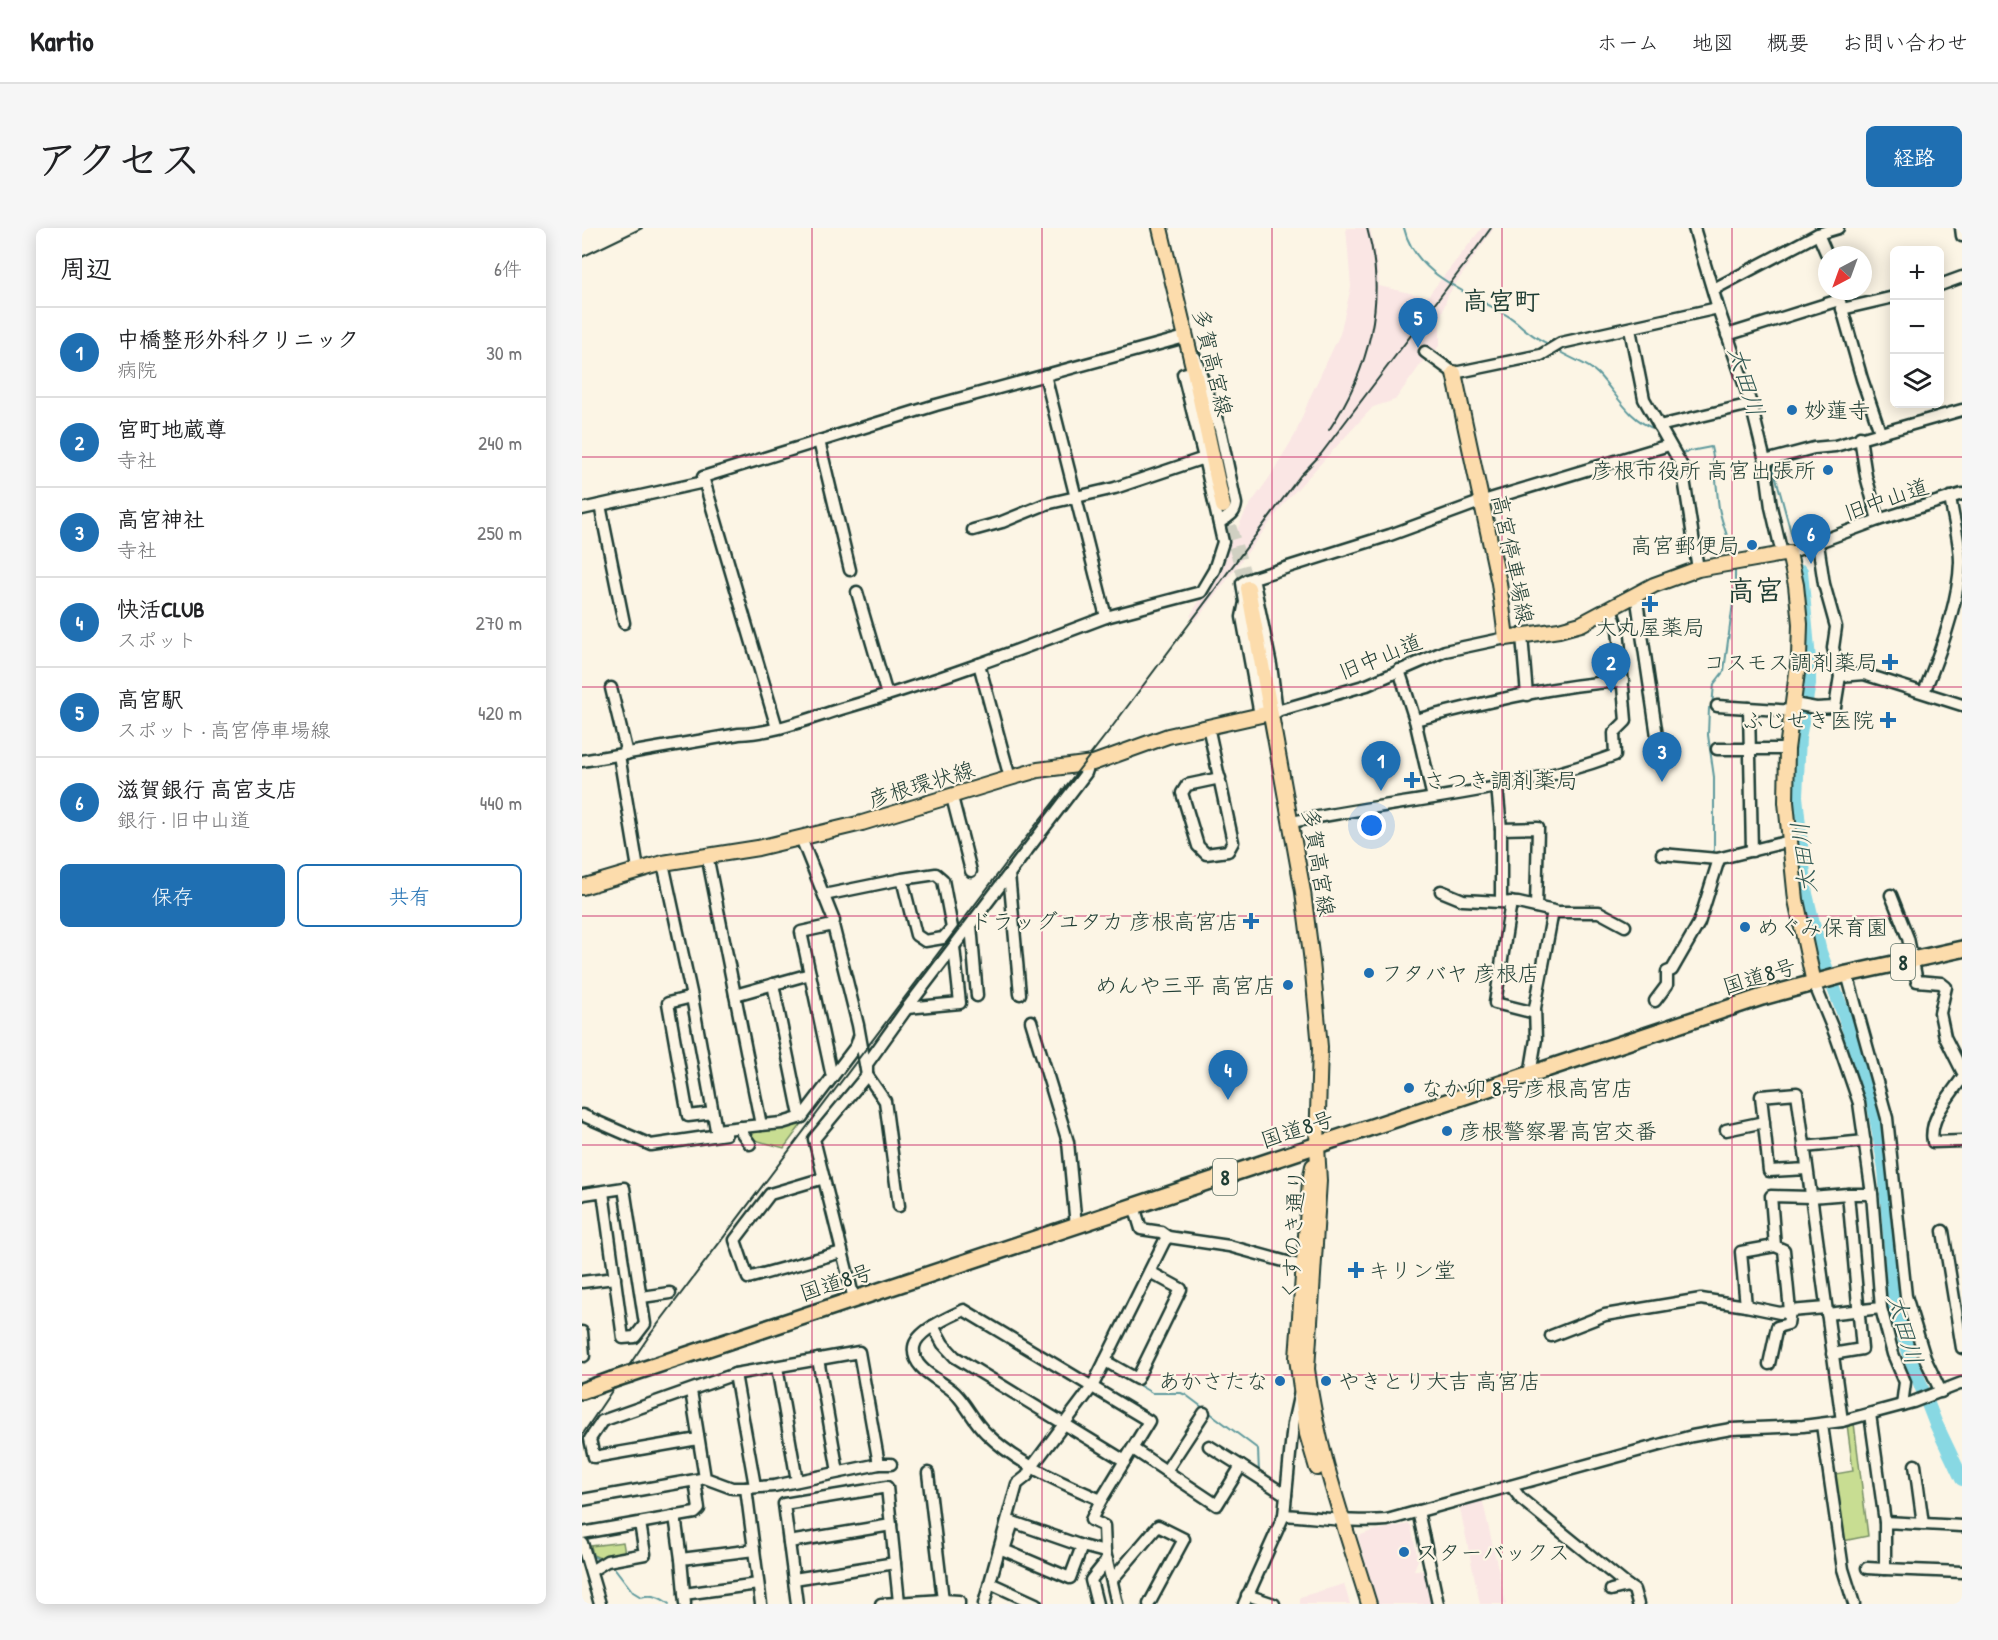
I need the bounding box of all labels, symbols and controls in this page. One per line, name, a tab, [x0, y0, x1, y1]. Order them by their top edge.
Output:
text: Kartio	[30, 22, 94, 60]
text: ホーム	[1597, 28, 1659, 57]
text: 地図	[1692, 28, 1734, 57]
text: 概要	[1767, 28, 1809, 57]
text: お問い合わせ	[1842, 28, 1968, 57]
button: 経路	[1866, 126, 1962, 187]
text: アクセス	[36, 130, 201, 187]
north arrow	[1818, 246, 1872, 300]
map controls	[1890, 246, 1944, 408]
button: +	[1890, 246, 1944, 300]
text: 周辺	[60, 251, 112, 286]
text: 6件	[494, 255, 522, 282]
district label: 高宮町	[1462, 283, 1540, 318]
pin: 5	[1398, 298, 1438, 348]
button: −	[1890, 300, 1944, 354]
street label: 多賀高宮線	[1186, 305, 1240, 419]
text: 中橋整形外科クリニック	[117, 324, 359, 354]
text: 1	[76, 339, 83, 366]
text: 30 m	[486, 339, 522, 366]
water label: 太田川	[1721, 342, 1773, 420]
button: layers	[1890, 354, 1944, 408]
text: 病院	[117, 356, 157, 383]
place label: 妙蓮寺	[1804, 395, 1870, 425]
marker: 妙蓮寺	[1785, 403, 1799, 417]
text: 宮町地蔵尊	[117, 414, 227, 444]
text: 2	[75, 429, 84, 456]
text: 240 m	[478, 429, 522, 456]
text: 寺社	[117, 446, 157, 473]
place label: 彦根市役所 高宮出張所	[1591, 455, 1816, 485]
marker: 彦根市役所 高宮出張所	[1821, 463, 1835, 477]
street label: 旧中山道	[1840, 470, 1932, 528]
street label: 高宮停車場線	[1485, 491, 1541, 627]
text: 高宮神社	[117, 504, 205, 534]
pin: 6	[1792, 514, 1830, 564]
text: 3	[75, 519, 84, 546]
text: 250 m	[477, 519, 522, 546]
place label: 高宮郵便局	[1630, 530, 1740, 560]
text: 寺社	[117, 536, 157, 563]
marker: 高宮郵便局	[1745, 538, 1759, 552]
district label: 高宮	[1727, 571, 1783, 609]
text: 快活CLUB	[117, 594, 205, 624]
marker: 大丸屋薬局	[1643, 597, 1657, 611]
text: 4	[76, 609, 83, 636]
text: 270 m	[476, 609, 522, 636]
place label: 大丸屋薬局	[1595, 612, 1705, 642]
text: スポット	[117, 626, 197, 653]
street label: 旧中山道	[1334, 626, 1426, 686]
pin: 2	[1592, 644, 1630, 693]
place label: コスモス調剤薬局	[1703, 647, 1878, 677]
marker: コスモス調剤薬局	[1883, 655, 1897, 669]
text: 高宮駅	[117, 684, 183, 714]
text: 5	[75, 699, 84, 726]
text: 420 m	[478, 699, 522, 726]
place label: ふじせき医院	[1742, 705, 1874, 735]
marker: ふじせき医院	[1879, 711, 1897, 729]
text: スポット · 高宮停車場線	[117, 716, 330, 743]
pin: 3	[1642, 732, 1682, 782]
pin: 1	[1362, 742, 1400, 791]
street label: 彦根環状線	[864, 754, 978, 814]
place label: さつき調剤薬局	[1424, 765, 1578, 795]
marker: さつき調剤薬局	[1405, 773, 1419, 787]
text: 滋賀銀行 高宮支店	[117, 774, 298, 804]
text: 6	[76, 789, 83, 816]
text: 440 m	[480, 789, 522, 816]
street label: 多賀高宮線	[1296, 805, 1342, 919]
text: 銀行 · 旧中山道	[117, 806, 250, 833]
your location	[1357, 811, 1386, 840]
water label: 太田川	[1783, 820, 1823, 896]
button: 保存	[60, 864, 285, 927]
button: 共有	[297, 864, 522, 927]
place label: ドラッグユタカ 彦根高宮店	[970, 906, 1239, 936]
place label: めぐみ保育園	[1757, 912, 1888, 942]
marker: ドラッグユタカ 彦根高宮店	[1244, 914, 1258, 928]
marker: めぐみ保育園	[1738, 920, 1752, 934]
road number: 8	[1891, 944, 1915, 980]
street label: 国道8号	[1718, 951, 1800, 1001]
place label: フタバヤ 彦根店	[1381, 958, 1540, 988]
marker: フタバヤ 彦根店	[1362, 966, 1376, 980]
place label: めんや三平 高宮店	[1095, 970, 1276, 1000]
marker: めんや三平 高宮店	[1281, 978, 1295, 992]
pin: 4	[1208, 1050, 1248, 1100]
place label: なか卯 8号彦根高宮店	[1421, 1073, 1634, 1103]
marker: なか卯 8号彦根高宮店	[1402, 1081, 1416, 1095]
street label: 国道8号	[1256, 1103, 1338, 1155]
place label: 彦根警察署高宮交番	[1459, 1116, 1657, 1146]
marker: 彦根警察署高宮交番	[1440, 1124, 1454, 1138]
road number: 8	[1213, 1159, 1237, 1195]
street label: くすのき通り	[1275, 1168, 1311, 1302]
place label: キリン堂	[1368, 1255, 1456, 1285]
street label: 国道8号	[795, 1256, 877, 1308]
marker: キリン堂	[1349, 1263, 1363, 1277]
water label: 太田川	[1881, 1290, 1931, 1368]
place label: あかさたな	[1158, 1366, 1268, 1396]
place label: やきとり大吉 高宮店	[1338, 1366, 1541, 1396]
marker: あかさたな	[1273, 1374, 1287, 1388]
marker: やきとり大吉 高宮店	[1319, 1374, 1333, 1388]
place label: スターバックス	[1416, 1537, 1570, 1567]
marker: スターバックス	[1397, 1545, 1411, 1559]

